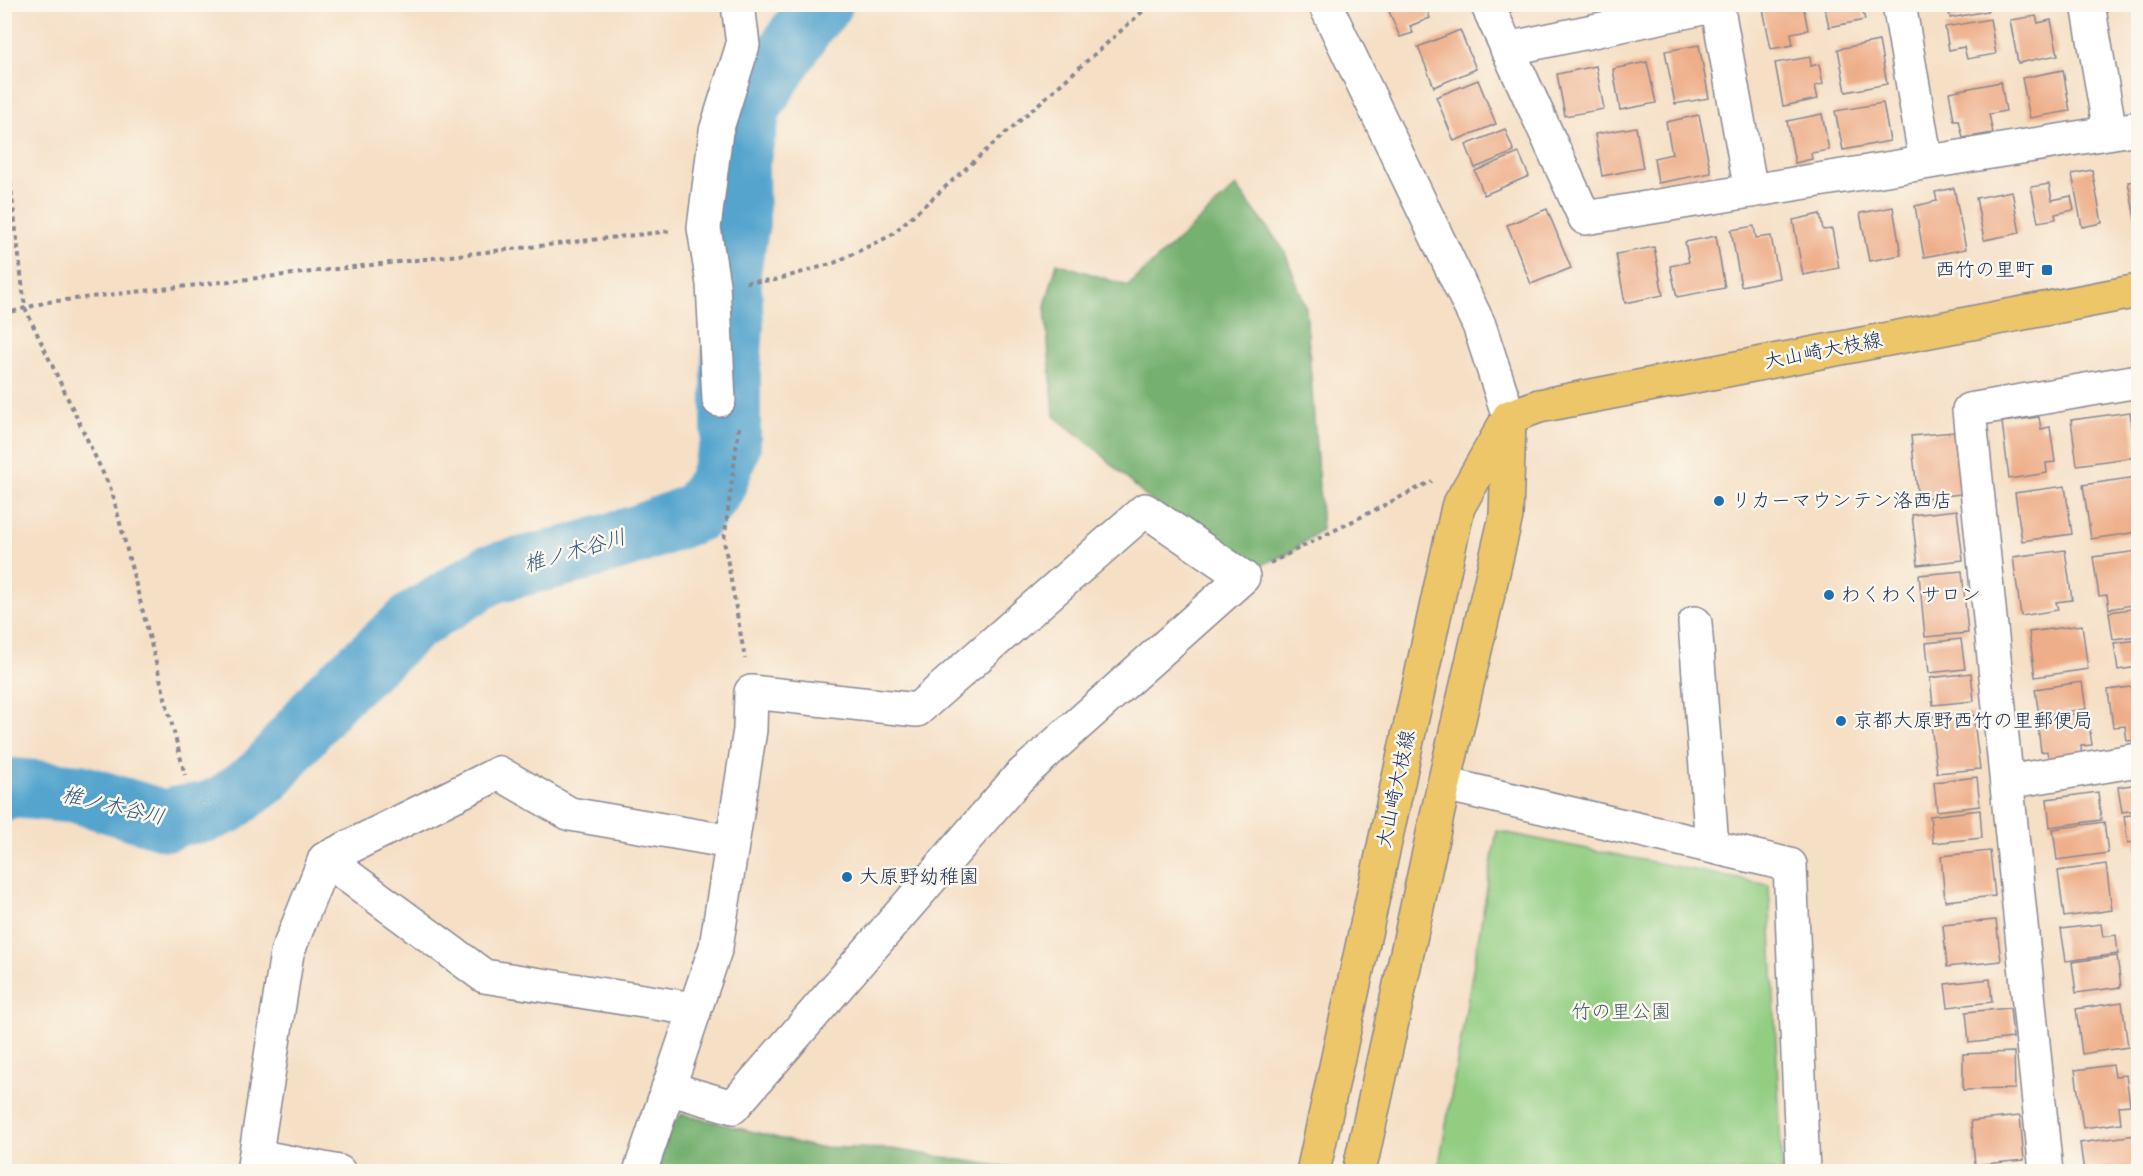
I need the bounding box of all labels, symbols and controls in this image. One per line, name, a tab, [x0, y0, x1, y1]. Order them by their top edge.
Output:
place label: 西竹の里町	[1935, 258, 2035, 282]
marker: 西竹の里町	[2040, 263, 2054, 277]
street label: 大山崎大枝線	[1762, 328, 1884, 374]
place label: リカーマウンテン洛西店	[1731, 489, 1953, 513]
marker: リカーマウンテン洛西店	[1712, 494, 1726, 508]
water label: 椎ノ木谷川	[521, 525, 629, 577]
place label: わくわくサロン	[1841, 583, 1981, 607]
marker: わくわくサロン	[1822, 588, 1836, 602]
place label: 京都大原野西竹の里郵便局	[1853, 709, 2093, 733]
marker: 京都大原野西竹の里郵便局	[1834, 714, 1848, 728]
street label: 大山崎大枝線	[1372, 728, 1420, 850]
water label: 椎ノ木谷川	[59, 782, 167, 830]
place label: 大原野幼稚園	[859, 865, 979, 889]
marker: 大原野幼稚園	[840, 870, 854, 884]
park label: 竹の里公園	[1571, 1000, 1671, 1024]

